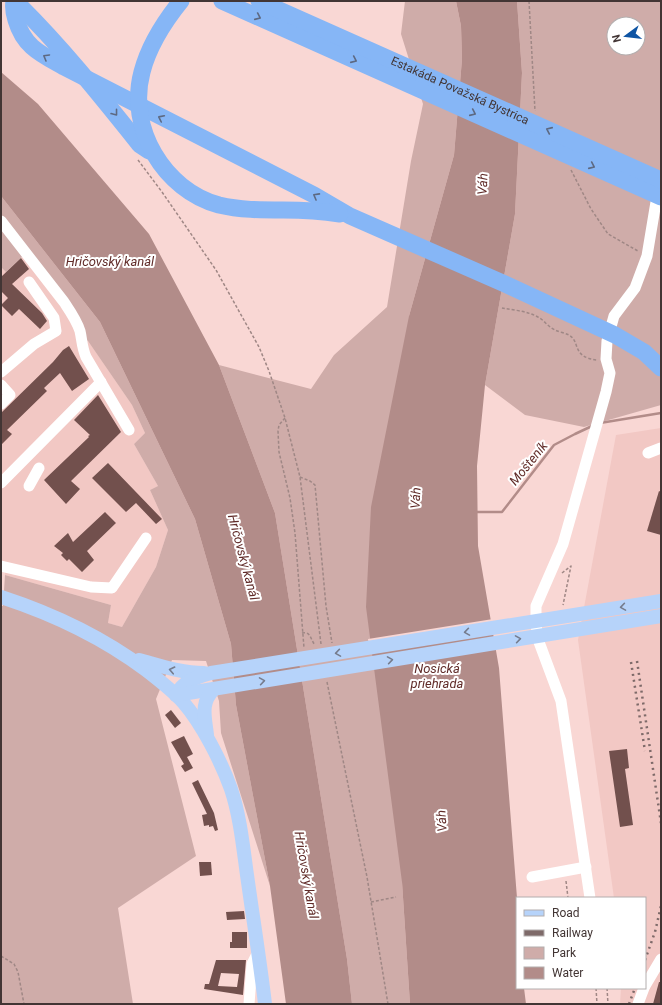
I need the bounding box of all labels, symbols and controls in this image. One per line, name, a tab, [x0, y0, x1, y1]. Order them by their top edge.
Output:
one-way arrow	[253, 12, 261, 20]
north arrow	[606, 16, 646, 56]
text: N	[609, 33, 624, 44]
street label: Estakáda Považská Bystrica	[389, 54, 531, 127]
one-way arrow	[43, 55, 50, 62]
one-way arrow	[350, 55, 358, 63]
one-way arrow	[469, 108, 477, 116]
one-way arrow	[111, 109, 118, 116]
one-way arrow	[158, 115, 165, 123]
one-way arrow	[545, 127, 553, 135]
one-way arrow	[587, 161, 595, 169]
water label: Váh	[475, 173, 490, 195]
one-way arrow	[313, 194, 320, 201]
water label: Hričovský kanál	[66, 254, 155, 269]
water label: Mošteník	[506, 438, 551, 488]
water label: Váh	[407, 487, 424, 509]
water label: Hričovský kanál	[225, 513, 262, 603]
one-way arrow	[619, 602, 626, 611]
one-way arrow	[464, 628, 470, 636]
one-way arrow	[515, 635, 521, 643]
one-way arrow	[335, 648, 342, 657]
one-way arrow	[387, 656, 393, 665]
water label: Nosická priehrada	[410, 661, 464, 691]
one-way arrow	[169, 666, 175, 674]
one-way arrow	[259, 677, 265, 686]
water label: Váh	[433, 810, 450, 832]
water label: Hričovský kanál	[291, 830, 322, 921]
legend	[516, 897, 646, 989]
text: Road	[552, 906, 580, 920]
text: Railway	[552, 926, 593, 940]
text: Park	[552, 946, 577, 960]
text: Water	[552, 966, 583, 980]

